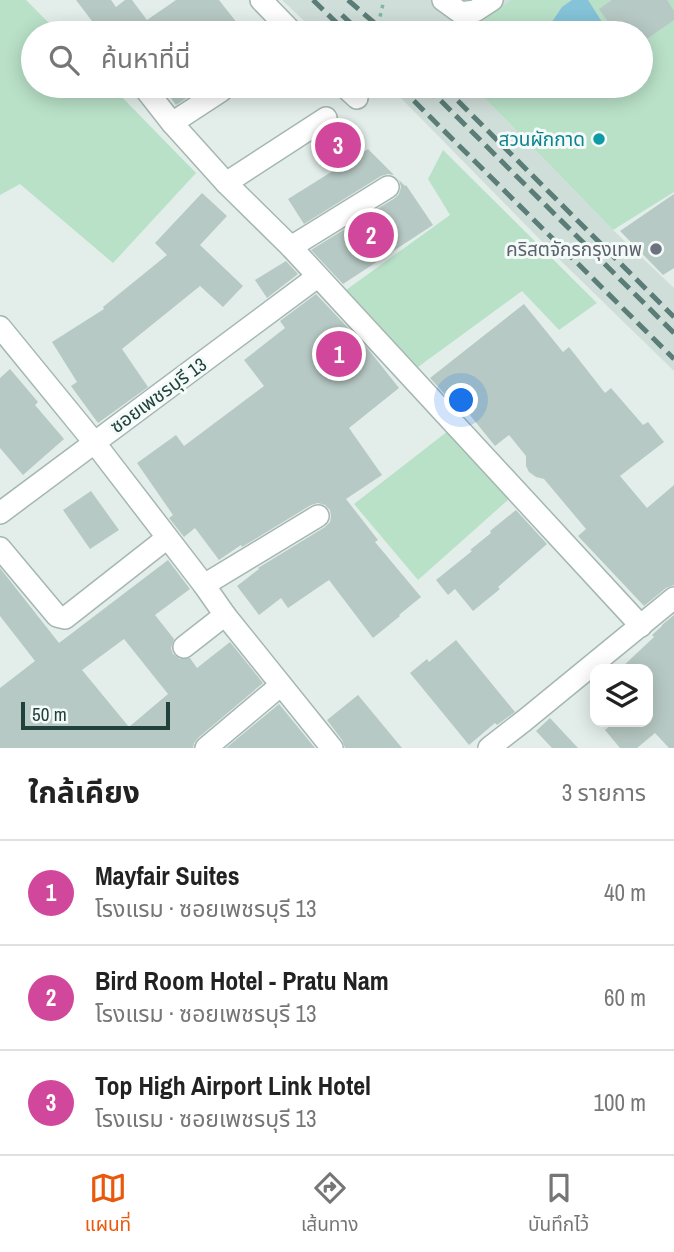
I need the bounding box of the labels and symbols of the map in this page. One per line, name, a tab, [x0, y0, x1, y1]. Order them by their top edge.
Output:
pin: 3	[315, 119, 361, 171]
place label: สวนผักกาด	[499, 126, 585, 152]
marker: สวนผักกาด	[591, 131, 607, 147]
pin: 2	[348, 209, 394, 261]
place label: คริสตจักรกรุงเทพ	[506, 236, 642, 262]
marker: คริสตจักรกรุงเทพ	[648, 241, 664, 257]
pin: 1	[316, 328, 362, 380]
street label: ซอยเพชรบุรี 13	[105, 351, 211, 439]
your location	[444, 383, 478, 417]
scale bar	[21, 699, 170, 731]

